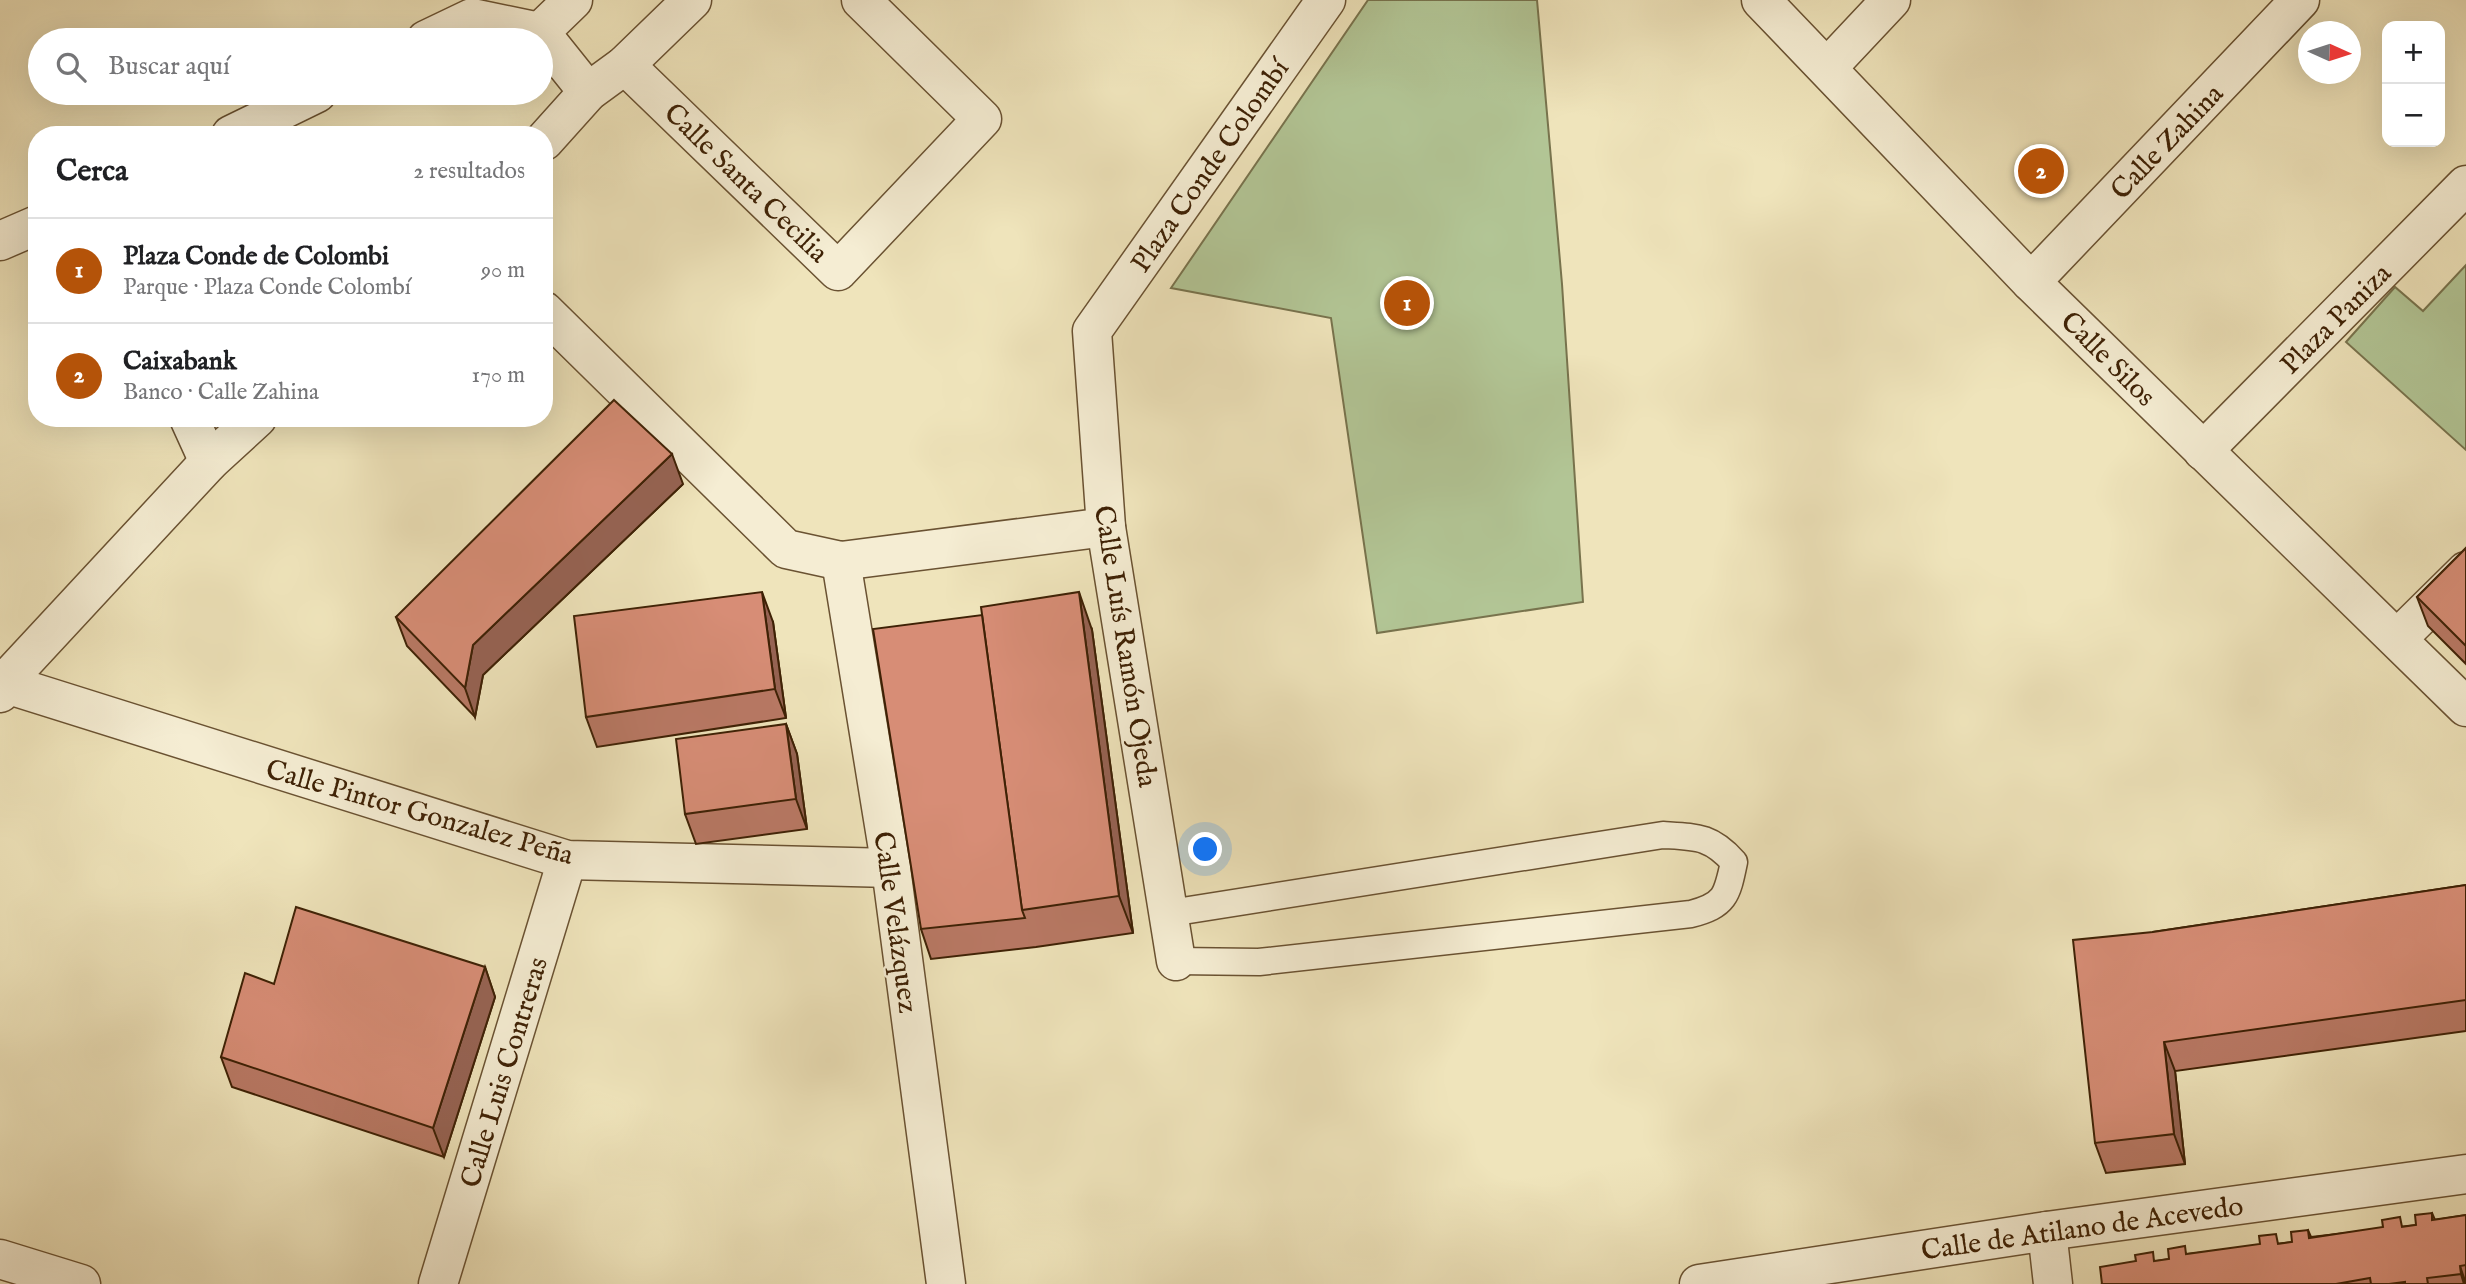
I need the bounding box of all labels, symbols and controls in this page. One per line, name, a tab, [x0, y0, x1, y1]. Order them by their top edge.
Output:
north arrow	[2298, 21, 2361, 84]
map controls	[2382, 21, 2445, 147]
button: +	[2382, 21, 2445, 84]
search box	[28, 28, 553, 105]
icon: search	[52, 48, 90, 86]
text: Buscar aquí	[108, 50, 230, 83]
street label: Plaza Conde Colombí	[1124, 52, 1299, 280]
street label: Calle Zahina	[2104, 77, 2232, 208]
button: −	[2382, 84, 2445, 147]
street label: Calle Santa Cecilia	[656, 97, 835, 272]
pin: 2	[2018, 145, 2064, 197]
text: Cerca	[56, 153, 128, 191]
text: 2 resultados	[413, 157, 525, 186]
text: Plaza Conde de Colombi	[123, 240, 389, 273]
text: 1	[75, 256, 83, 285]
text: 90 m	[481, 256, 525, 285]
street label: Plaza Paniza	[2274, 256, 2400, 383]
text: Parque · Plaza Conde Colombí	[123, 273, 411, 302]
pin: 1	[1384, 277, 1430, 329]
street label: Calle Silos	[2052, 305, 2162, 415]
text: Caixabank	[123, 345, 237, 378]
text: 2	[74, 361, 84, 390]
text: 170 m	[472, 361, 525, 390]
text: Banco · Calle Zahina	[123, 378, 319, 407]
street label: Calle Luís Ramón Ojeda	[1085, 503, 1164, 791]
street label: Calle Pintor Gonzalez Peña	[262, 753, 578, 874]
street label: Calle Velázquez	[864, 829, 925, 1015]
your location	[1188, 832, 1222, 866]
street label: Calle Luis Contreras	[454, 953, 557, 1192]
street label: Calle de Atilano de Acevedo	[1919, 1190, 2246, 1269]

